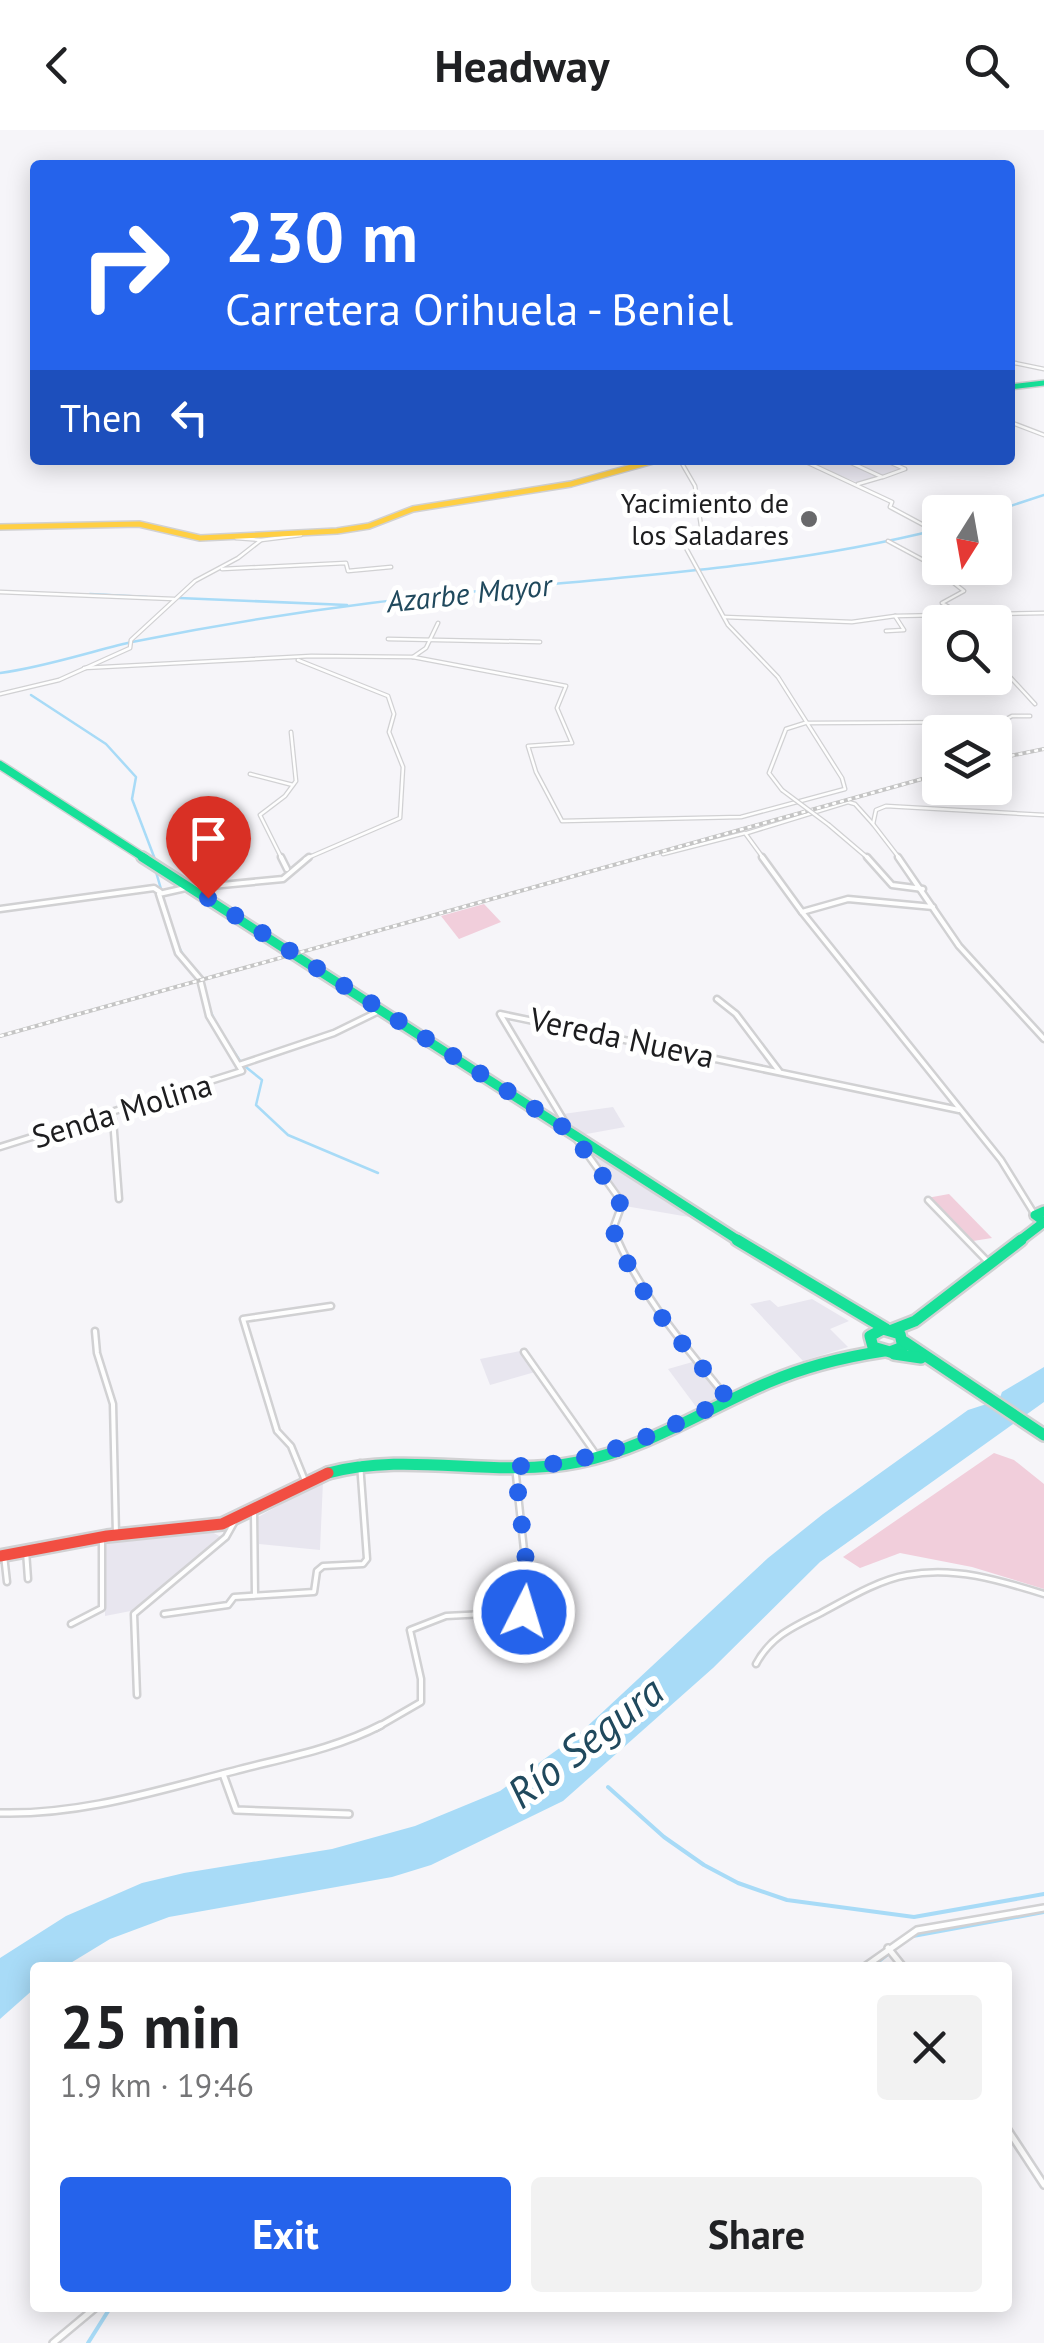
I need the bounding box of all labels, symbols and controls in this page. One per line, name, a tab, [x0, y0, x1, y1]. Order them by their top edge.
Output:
text: Headway	[434, 36, 610, 94]
icon: back	[30, 38, 85, 93]
icon: search	[959, 38, 1014, 93]
text: 230 m	[225, 191, 418, 281]
icon: right	[60, 200, 190, 330]
text: Carretera Orihuela - Beniel	[225, 279, 733, 337]
icon: left	[162, 390, 217, 445]
text: Then	[60, 393, 142, 442]
place label: Yacimiento de los Saladares	[621, 484, 789, 553]
north arrow	[922, 495, 1012, 585]
map controls	[922, 495, 1012, 805]
marker: Yacimiento de los Saladares	[798, 508, 820, 530]
water label: Azarbe Mayor	[383, 564, 555, 621]
button: search	[922, 605, 1012, 695]
button: layers	[922, 715, 1012, 805]
pin	[166, 796, 251, 899]
icon: arrive	[181, 811, 236, 866]
street label: Vereda Nueva	[525, 997, 718, 1077]
street label: Senda Molina	[27, 1063, 217, 1157]
position arrow	[472, 1560, 576, 1664]
water label: Río Segura	[495, 1663, 674, 1820]
text: 25 min	[60, 1987, 240, 2065]
button: close	[877, 1995, 982, 2100]
text: 1.9 km · 19:46	[60, 2064, 254, 2106]
button: Exit	[60, 2177, 511, 2292]
button: Share	[531, 2177, 982, 2292]

